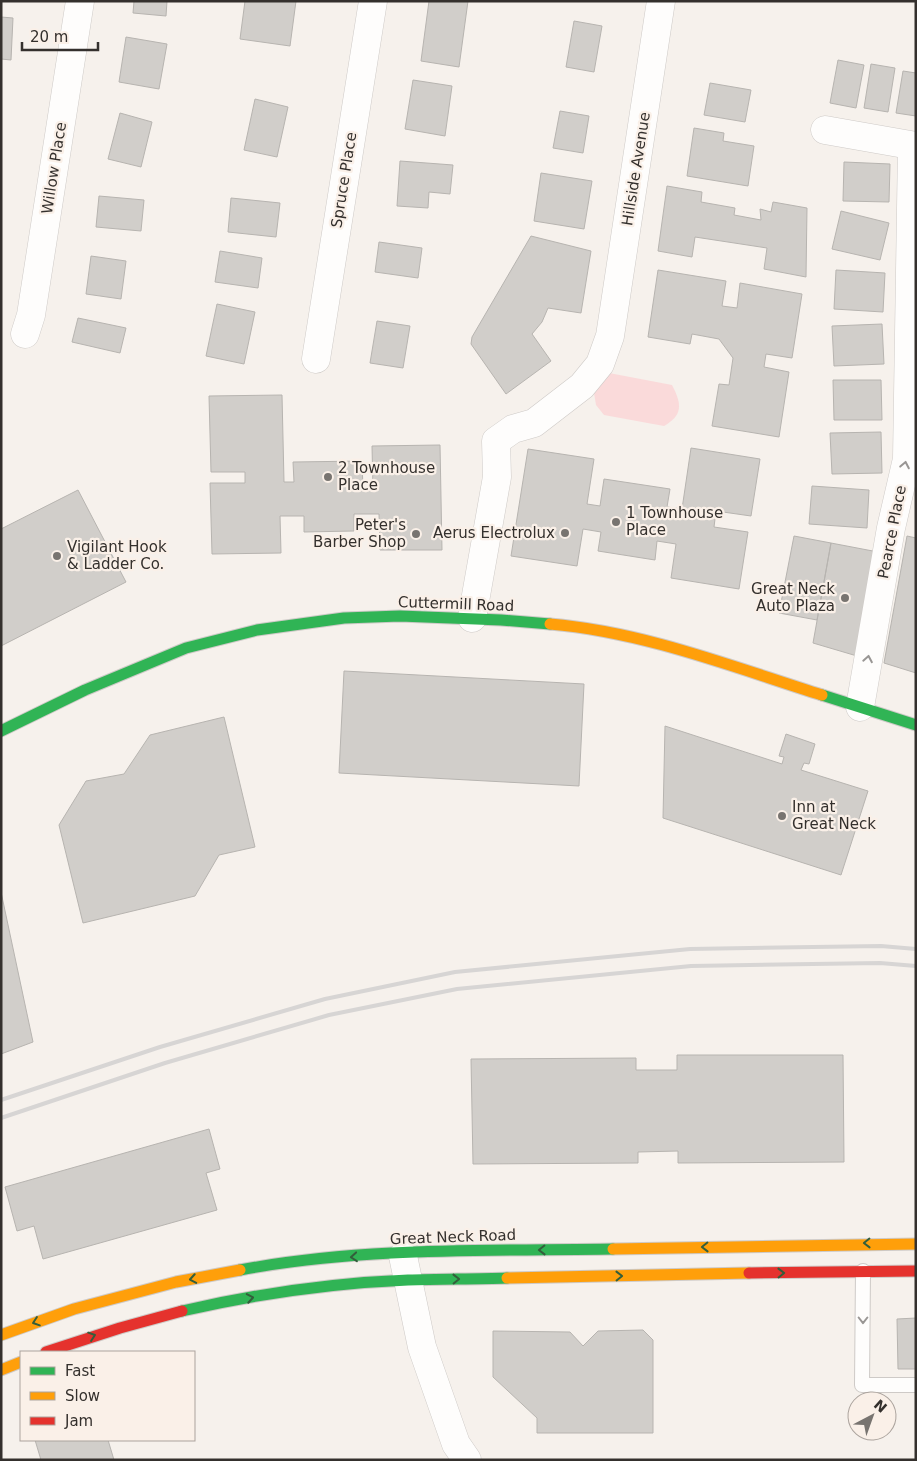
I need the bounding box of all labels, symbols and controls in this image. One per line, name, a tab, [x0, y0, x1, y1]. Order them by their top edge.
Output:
scale bar	[22, 20, 99, 52]
text: 20 m	[30, 28, 68, 46]
street label: Hillside Avenue	[618, 111, 654, 227]
street label: Willow Place	[38, 121, 70, 215]
street label: Spruce Place	[328, 131, 360, 229]
place label: 2 Townhouse Place	[338, 459, 435, 494]
one-way arrow	[900, 461, 910, 470]
marker: 2 Townhouse Place	[322, 471, 334, 483]
street label: Pearce Place	[874, 484, 910, 580]
place label: 1 Townhouse Place	[626, 504, 723, 539]
place label: Peter's Barber Shop	[313, 516, 406, 551]
marker: 1 Townhouse Place	[610, 516, 622, 528]
place label: Aerus Electrolux	[433, 524, 555, 542]
marker: Aerus Electrolux	[559, 527, 571, 539]
marker: Peter's Barber Shop	[410, 528, 422, 540]
place label: Vigilant Hook & Ladder Co.	[67, 538, 167, 573]
marker: Vigilant Hook & Ladder Co.	[51, 550, 63, 562]
place label: Great Neck Auto Plaza	[751, 580, 835, 615]
marker: Great Neck Auto Plaza	[839, 592, 851, 604]
street label: Cuttermill Road	[398, 593, 514, 615]
one-way arrow	[863, 655, 873, 663]
place label: Inn at Great Neck	[792, 798, 876, 833]
marker: Inn at Great Neck	[776, 810, 788, 822]
street label: Great Neck Road	[390, 1226, 516, 1248]
one-way arrow	[863, 1238, 871, 1249]
one-way arrow	[700, 1242, 708, 1252]
one-way arrow	[538, 1245, 546, 1255]
one-way arrow	[349, 1251, 357, 1262]
one-way arrow	[777, 1267, 785, 1278]
one-way arrow	[615, 1271, 623, 1281]
one-way arrow	[188, 1273, 197, 1283]
one-way arrow	[452, 1274, 460, 1284]
one-way arrow	[245, 1293, 254, 1303]
one-way arrow	[33, 1316, 41, 1326]
one-way arrow	[858, 1316, 868, 1324]
one-way arrow	[87, 1332, 96, 1342]
legend	[20, 1351, 195, 1441]
text: Fast	[65, 1362, 95, 1380]
text: Slow	[65, 1387, 100, 1405]
north arrow	[847, 1391, 897, 1441]
text: N	[871, 1396, 890, 1416]
text: Jam	[64, 1412, 93, 1430]

